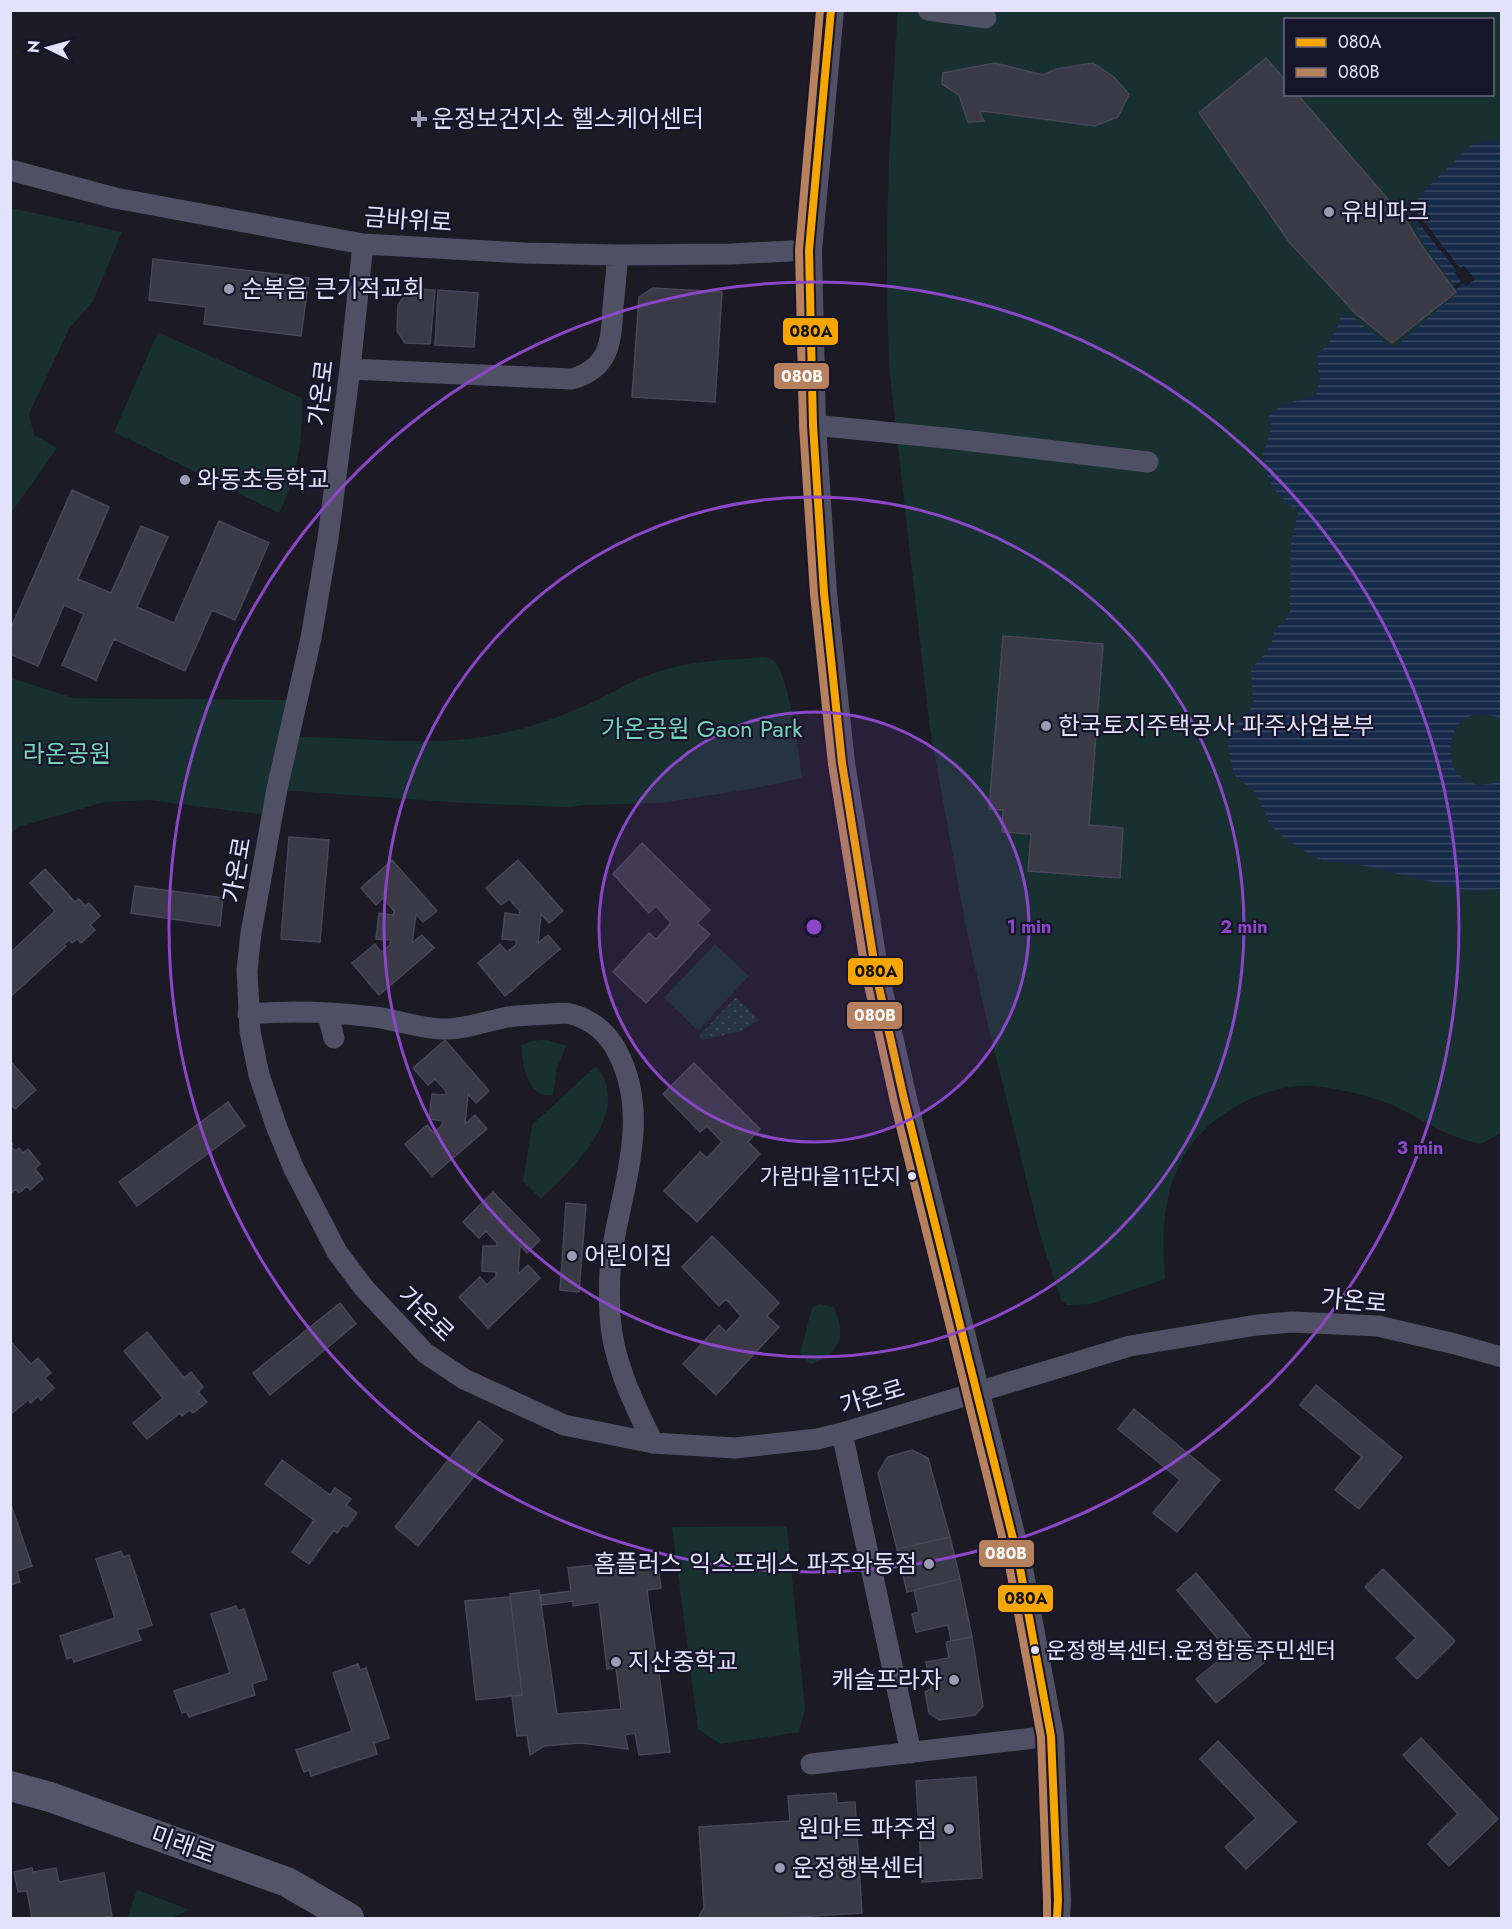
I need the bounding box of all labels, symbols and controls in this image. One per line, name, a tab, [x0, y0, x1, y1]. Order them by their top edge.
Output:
north arrow	[18, 18, 78, 78]
legend	[1284, 18, 1494, 96]
text: 080A	[1338, 29, 1381, 55]
text: N	[22, 39, 46, 54]
text: 080B	[1338, 59, 1379, 85]
place label: 운정보건지소 헬스케어센터	[432, 101, 704, 136]
marker: 운정보건지소 헬스케어센터	[410, 110, 428, 128]
place label: 유비파크	[1341, 194, 1429, 229]
street label: 금바위로	[363, 199, 453, 240]
marker: 유비파크	[1322, 205, 1336, 219]
place label: 순복음 큰기적교회	[241, 271, 425, 306]
marker: 순복음 큰기적교회	[222, 282, 236, 296]
line badge: 080A	[782, 317, 839, 346]
text: 080A	[790, 320, 833, 343]
street label: 가온로	[299, 358, 342, 428]
line badge: 080B	[773, 362, 830, 390]
text: 080B	[781, 365, 823, 388]
place label: 와동초등학교	[197, 462, 329, 497]
marker: 와동초등학교	[178, 473, 192, 487]
place label: 한국토지주택공사 파주사업본부	[1058, 708, 1374, 743]
park label: 가온공원 Gaon Park	[601, 711, 803, 746]
marker: 한국토지주택공사 파주사업본부	[1039, 719, 1053, 733]
park label: 라온공원	[23, 736, 111, 771]
street label: 가온로	[214, 834, 259, 906]
text: 1 min	[1007, 914, 1051, 940]
text: 2 min	[1220, 914, 1268, 940]
centre of rings	[804, 917, 824, 937]
line badge: 080A	[847, 957, 904, 986]
text: 080A	[855, 960, 898, 983]
line badge: 080B	[846, 1001, 903, 1030]
text: 080B	[854, 1004, 896, 1027]
text: 3 min	[1397, 1135, 1443, 1161]
place label: 가람마을11단지	[760, 1160, 901, 1192]
marker: 가람마을11단지	[906, 1170, 918, 1182]
place label: 어린이집	[584, 1238, 672, 1273]
marker: 어린이집	[565, 1249, 579, 1263]
street label: 가온로	[390, 1278, 462, 1349]
street label: 가온로	[1320, 1280, 1389, 1321]
street label: 가온로	[835, 1370, 909, 1423]
line badge: 080B	[978, 1539, 1035, 1568]
text: 080B	[985, 1542, 1027, 1565]
place label: 홈플러스 익스프레스 파주와동점	[593, 1546, 917, 1581]
marker: 홈플러스 익스프레스 파주와동점	[922, 1557, 936, 1571]
line badge: 080A	[997, 1584, 1054, 1613]
text: 080A	[1005, 1587, 1048, 1610]
place label: 운정행복센터.운정합동주민센터	[1046, 1634, 1336, 1666]
place label: 지산중학교	[628, 1644, 738, 1679]
marker: 운정행복센터.운정합동주민센터	[1029, 1644, 1041, 1656]
marker: 지산중학교	[609, 1655, 623, 1669]
place label: 캐슬프라자	[832, 1662, 942, 1697]
marker: 캐슬프라자	[947, 1673, 961, 1687]
place label: 원마트 파주점	[797, 1811, 937, 1846]
street label: 미래로	[146, 1817, 220, 1872]
marker: 원마트 파주점	[942, 1822, 956, 1836]
place label: 운정행복센터	[792, 1850, 924, 1885]
marker: 운정행복센터	[773, 1861, 787, 1875]

